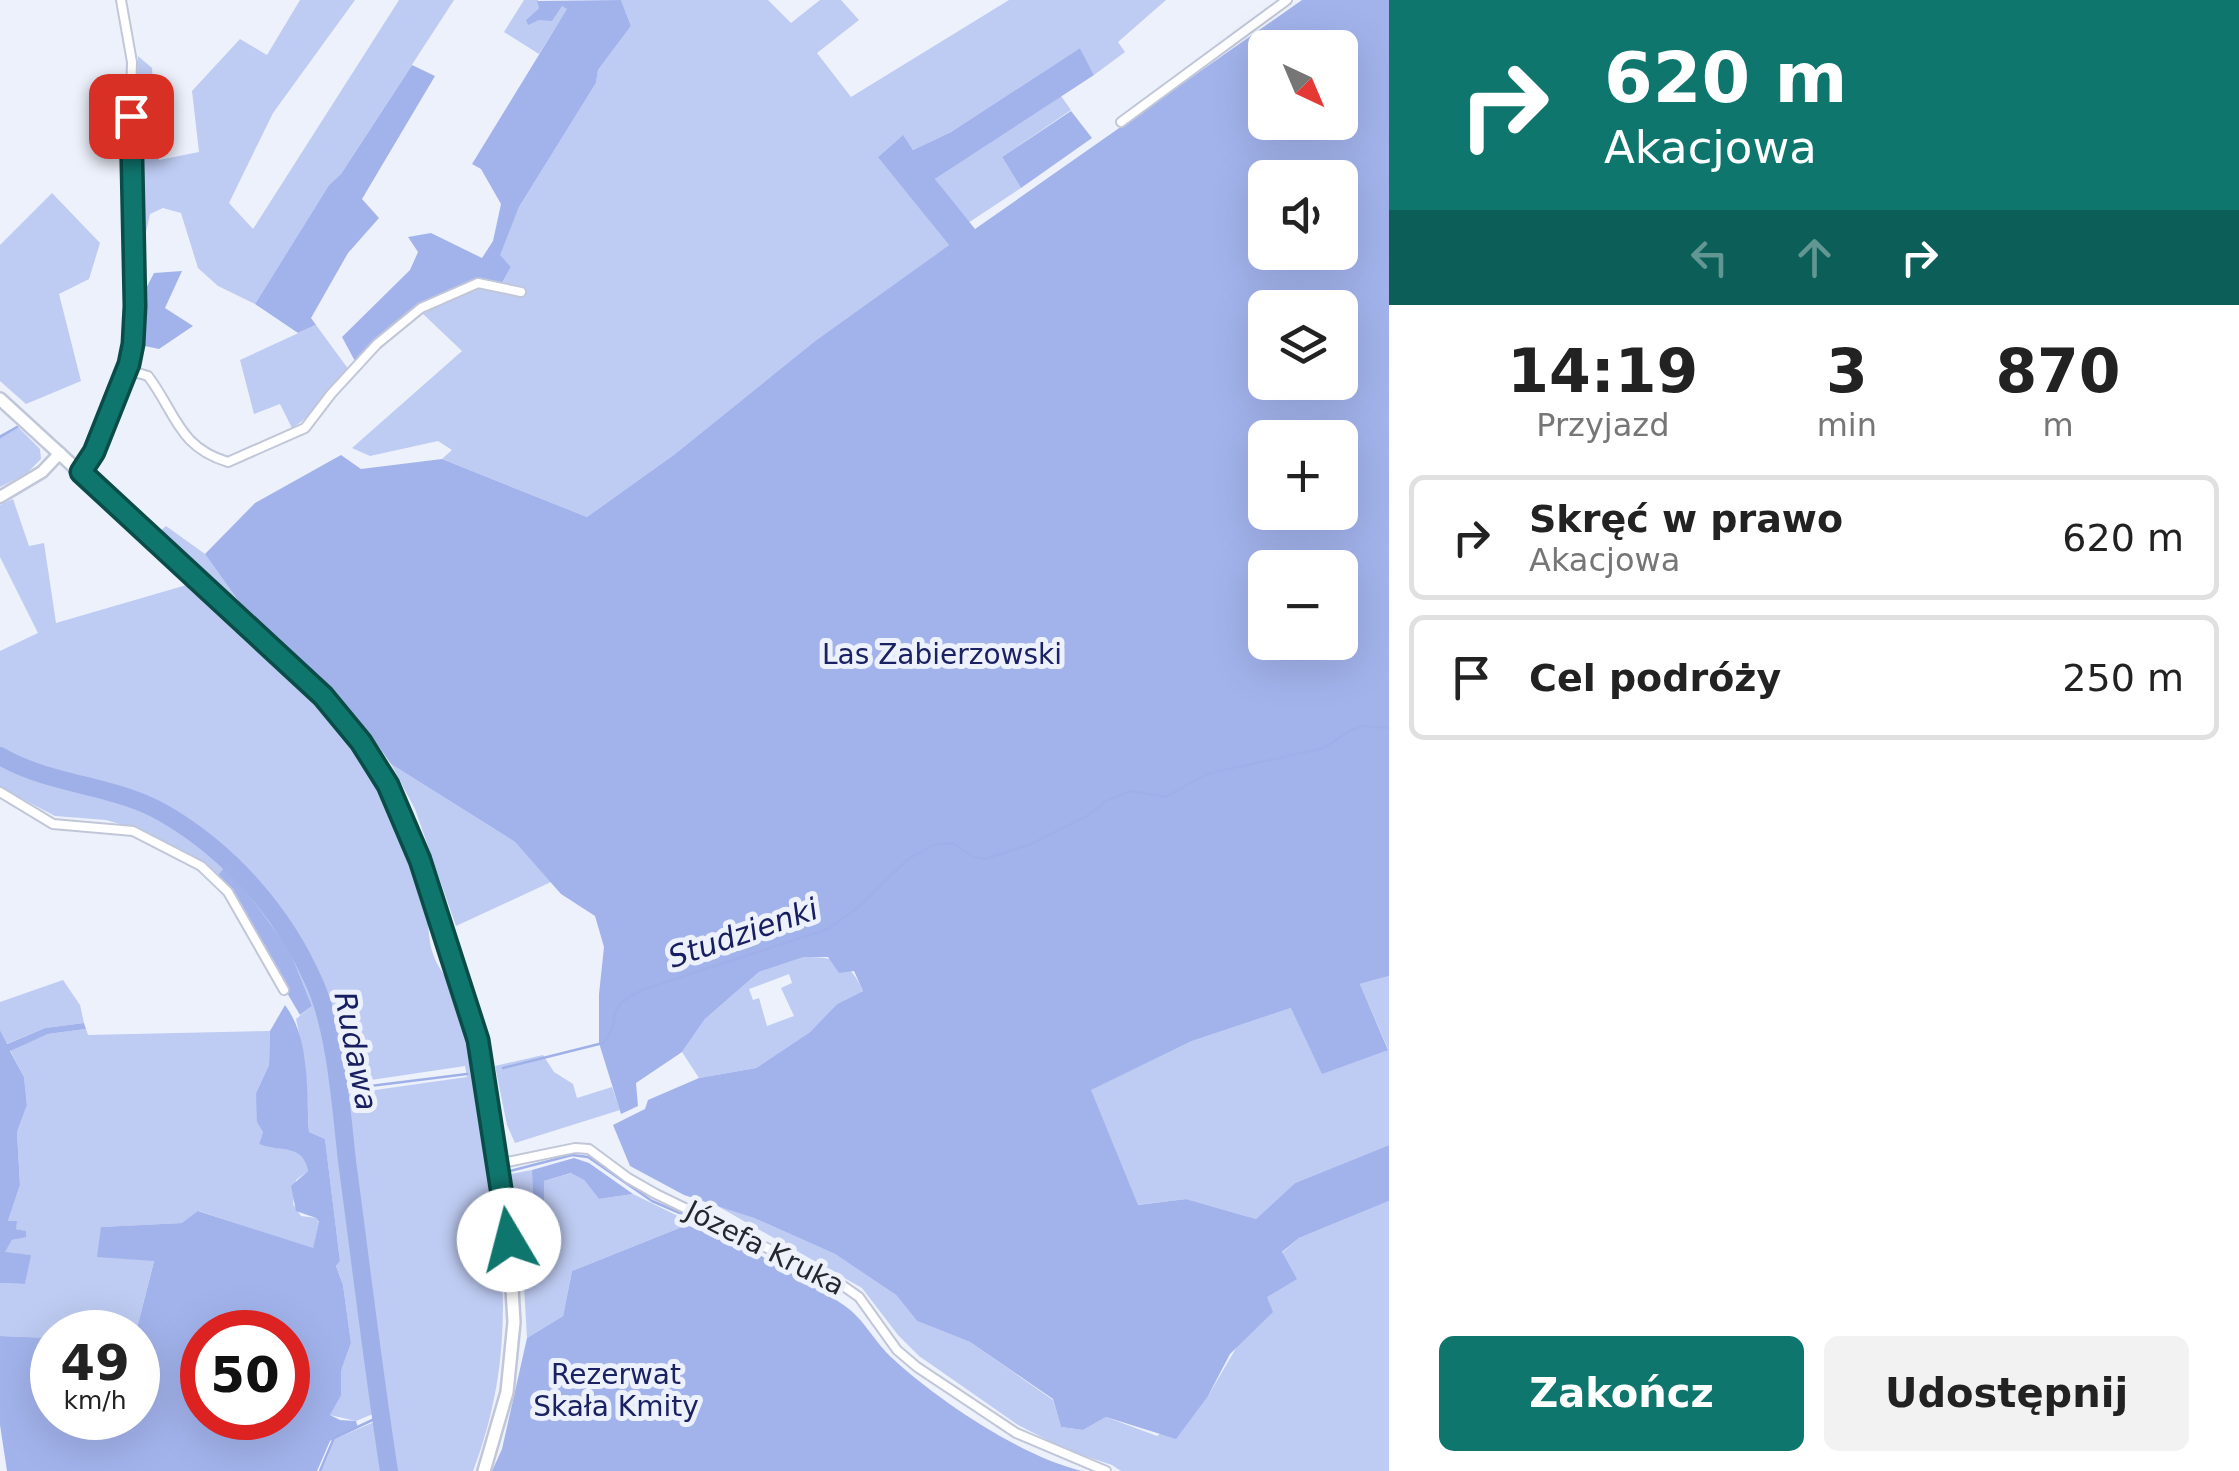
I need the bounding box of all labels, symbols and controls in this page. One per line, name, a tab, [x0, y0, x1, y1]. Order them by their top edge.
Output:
north arrow	[1248, 30, 1358, 140]
map controls	[1248, 30, 1358, 660]
text: 620 m	[1604, 37, 1847, 119]
icon: right	[1439, 40, 1569, 170]
pin	[89, 74, 174, 159]
icon: arrive	[104, 89, 159, 144]
text: Akacjowa	[1604, 121, 1817, 174]
button: sound	[1248, 160, 1358, 270]
icon: left	[1682, 230, 1737, 285]
icon: ahead	[1787, 230, 1842, 285]
icon: right	[1892, 230, 1947, 285]
button: layers	[1248, 290, 1358, 400]
text: 14:19	[1507, 336, 1698, 406]
text: 3	[1826, 336, 1868, 406]
text: 870	[1995, 336, 2121, 406]
text: Przyjazd	[1536, 406, 1669, 444]
text: min	[1817, 406, 1877, 444]
text: m	[2042, 406, 2074, 444]
button: +	[1248, 420, 1358, 530]
text: Skręć w prawo	[1529, 497, 1843, 541]
icon: right	[1444, 510, 1499, 565]
text: 620 m	[2062, 516, 2184, 560]
text: Akacjowa	[1529, 541, 1680, 579]
button: −	[1248, 550, 1358, 660]
park label: Las Zabierzowski	[822, 638, 1062, 671]
icon: arrive	[1444, 650, 1499, 705]
text: Cel podróży	[1529, 656, 1781, 700]
text: 250 m	[2062, 656, 2184, 700]
water label: Studzienki	[663, 891, 823, 975]
water label: Rudawa	[327, 989, 385, 1113]
position arrow	[457, 1188, 561, 1292]
street label: Józefa Kruka	[678, 1193, 850, 1302]
speed limit sign: 50	[180, 1310, 310, 1440]
text: 49	[60, 1334, 130, 1392]
button: Zakończ	[1439, 1336, 1804, 1451]
button: Udostępnij	[1824, 1336, 2189, 1451]
park label: Rezerwat Skała Kmity	[533, 1358, 699, 1423]
text: km/h	[63, 1386, 127, 1415]

